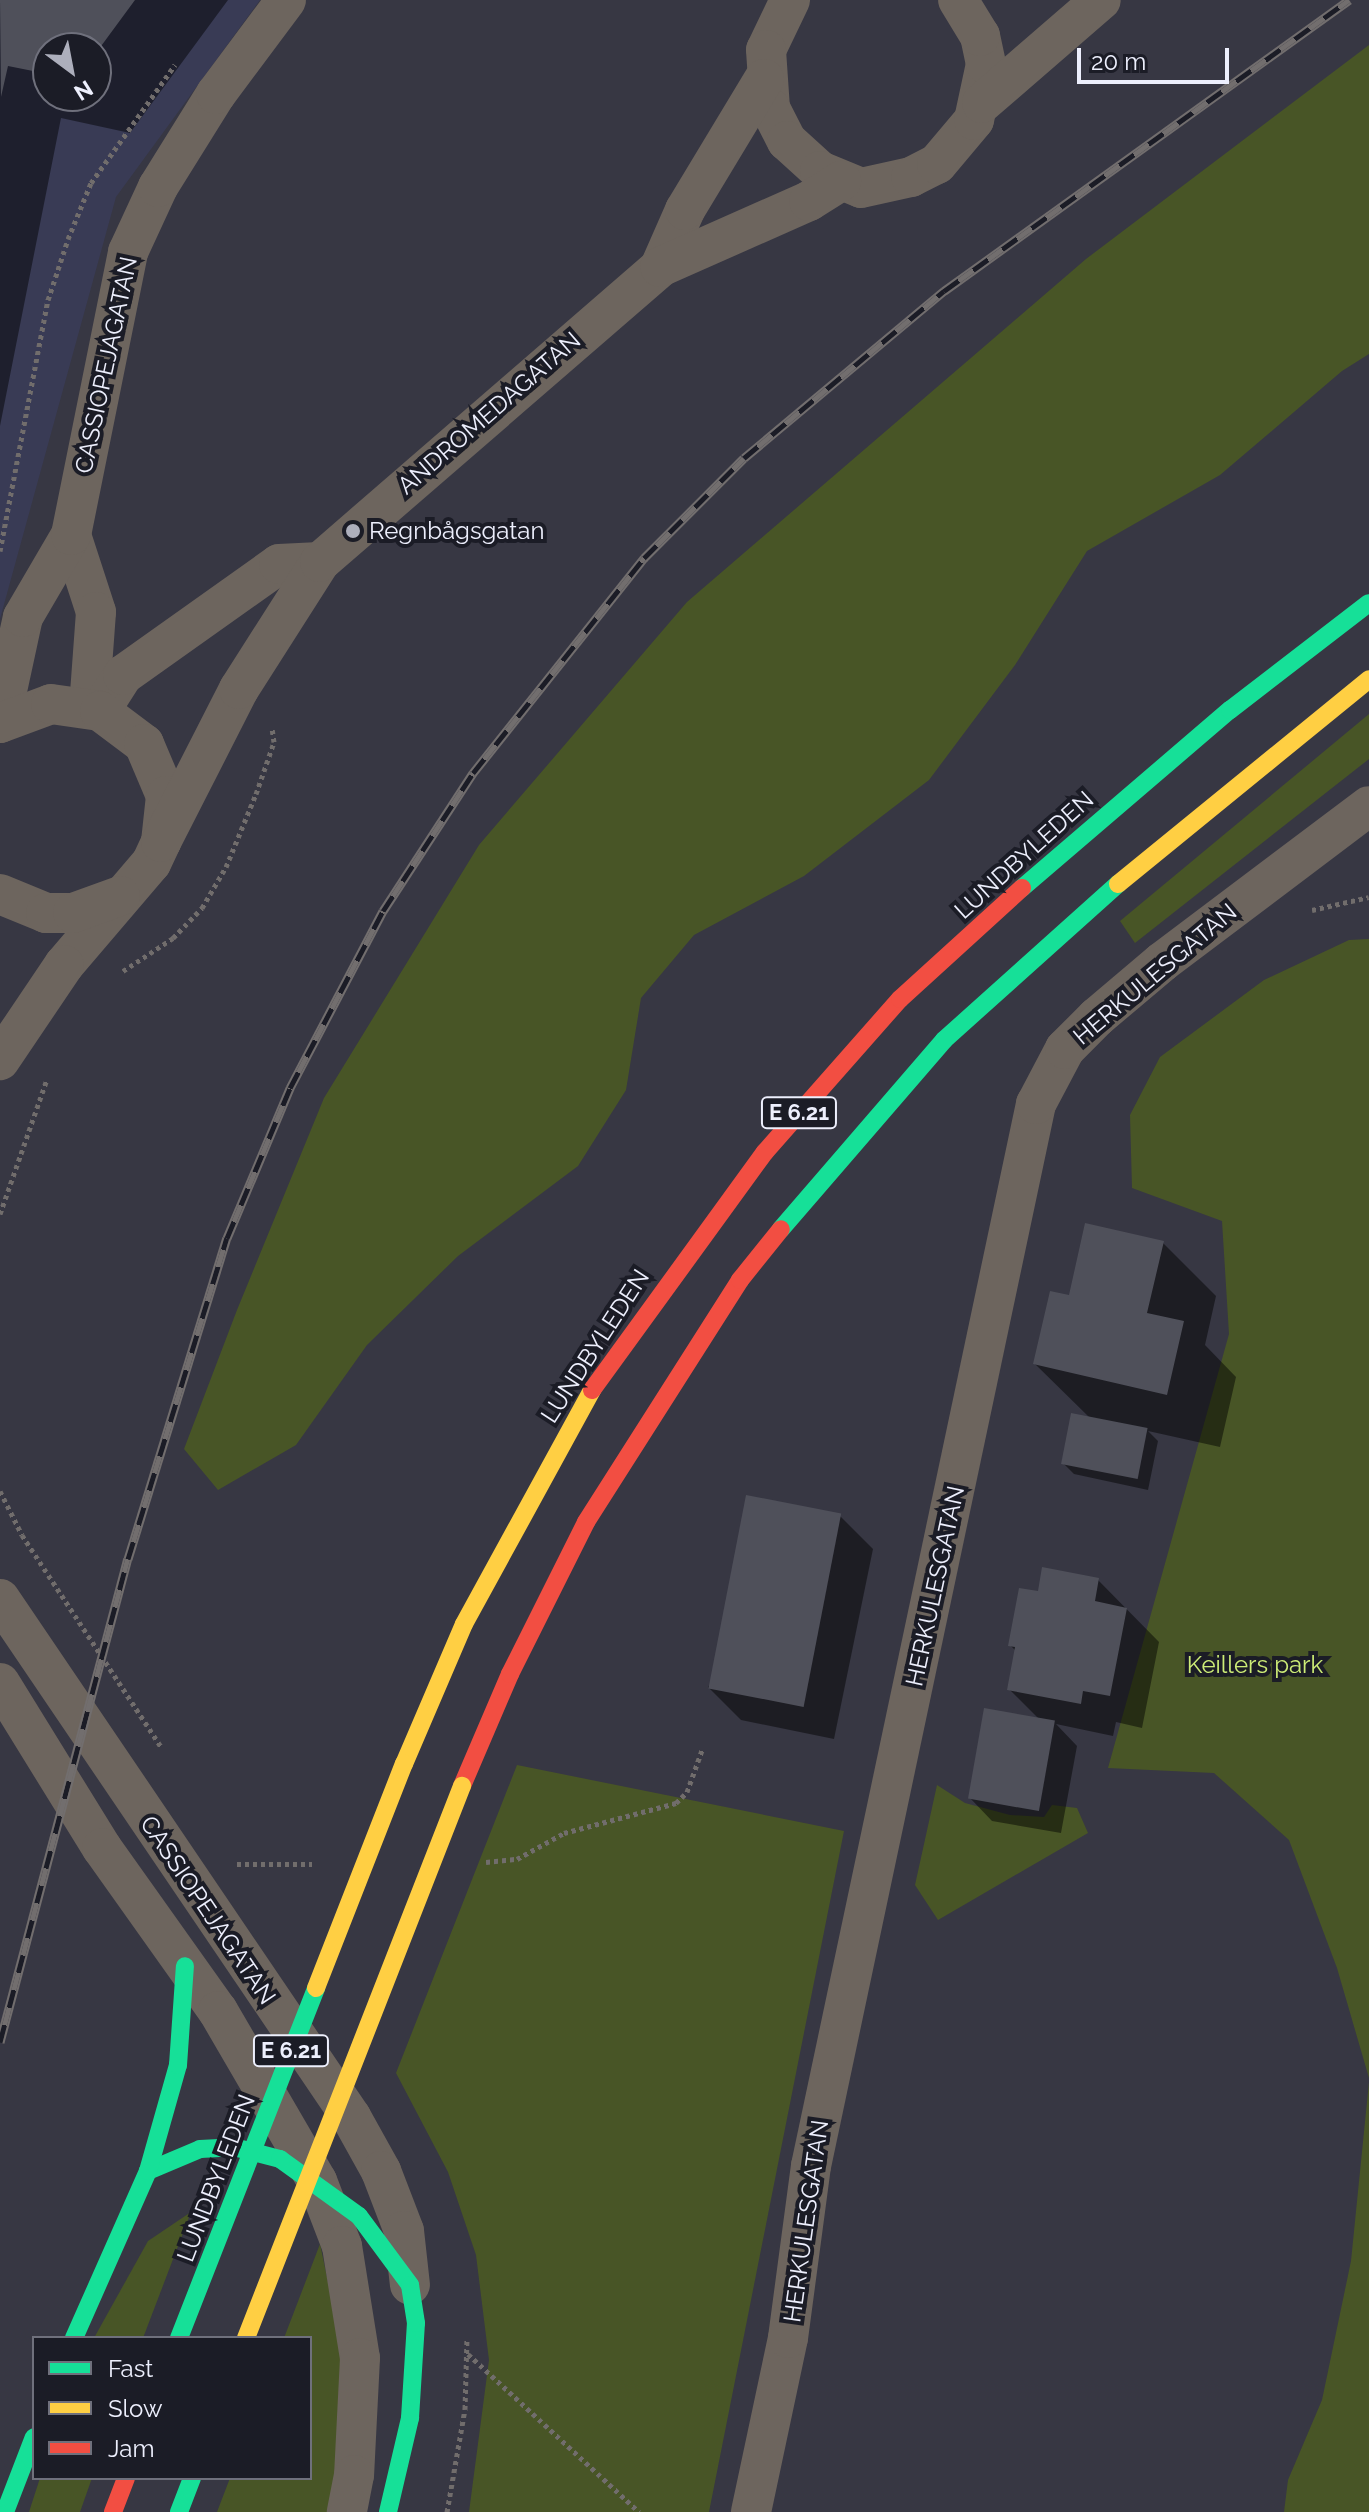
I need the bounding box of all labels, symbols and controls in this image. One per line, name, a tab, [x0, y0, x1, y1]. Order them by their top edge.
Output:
north arrow	[32, 32, 112, 112]
scale bar	[1081, 32, 1233, 82]
text: 20 m	[1091, 47, 1146, 76]
text: N	[70, 75, 98, 106]
street label: CASSIOPEJAGATAN	[69, 254, 143, 476]
street label: ANDROMEDAGATAN	[392, 326, 586, 500]
place label: Regnbågsgatan	[369, 517, 544, 545]
marker: Regnbågsgatan	[344, 522, 362, 540]
street label: LUNDBYLEDEN	[949, 785, 1099, 925]
street label: HERKULESGATAN	[1068, 897, 1242, 1051]
road number: E 6.21	[759, 1095, 839, 1131]
street label: LUNDBYLEDEN	[535, 1264, 655, 1428]
street label: HERKULESGATAN	[900, 1483, 970, 1689]
park label: Keillers park	[1187, 1651, 1323, 1679]
street label: CASSIOPEJAGATAN	[134, 1810, 282, 2010]
road number: E 6.21	[251, 2033, 331, 2069]
street label: LUNDBYLEDEN	[171, 2090, 261, 2266]
street label: HERKULESGATAN	[778, 2118, 834, 2324]
legend	[32, 2336, 312, 2480]
text: Fast	[108, 2354, 153, 2383]
text: Slow	[108, 2394, 162, 2423]
text: Jam	[108, 2434, 154, 2463]

